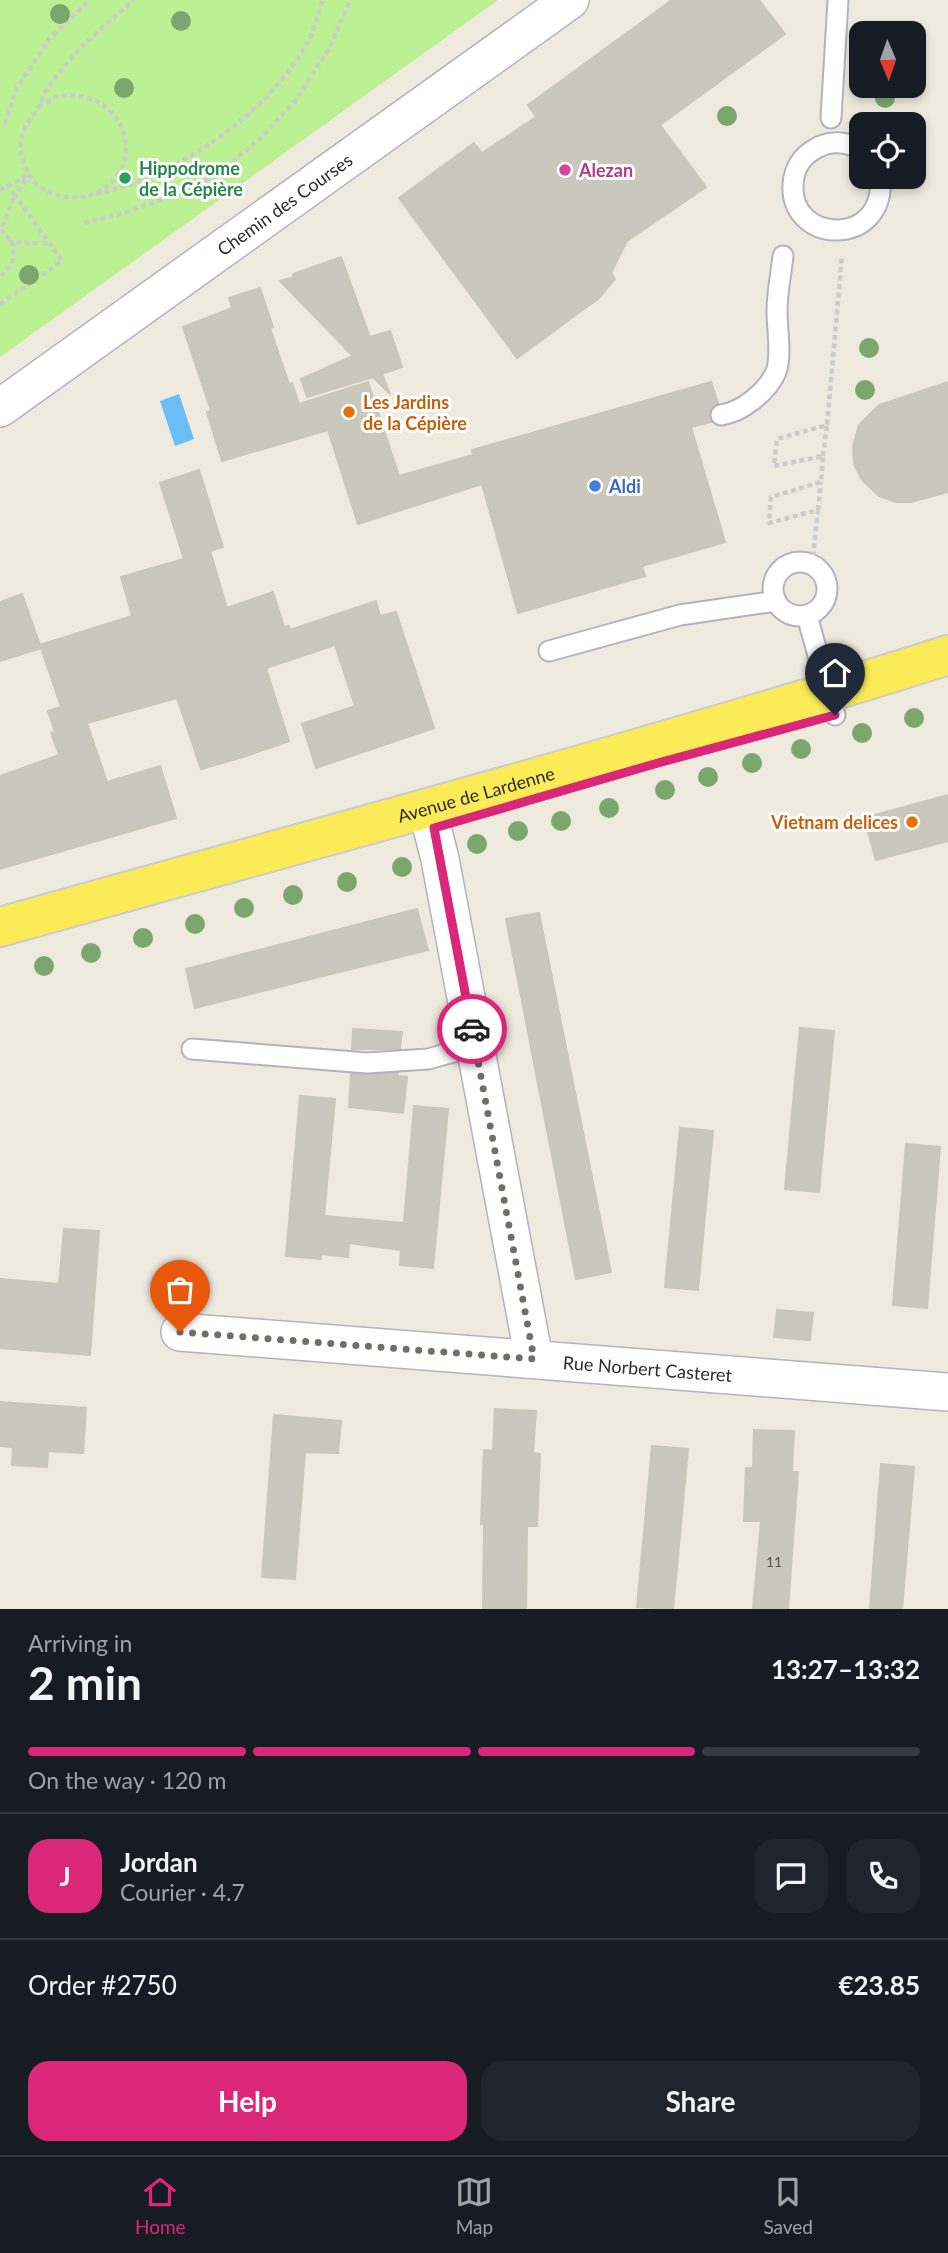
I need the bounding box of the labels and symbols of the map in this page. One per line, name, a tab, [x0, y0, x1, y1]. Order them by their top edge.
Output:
north arrow	[849, 21, 926, 98]
street label: Chemin des Courses	[213, 148, 357, 260]
place label: Hippodrome de la Cépière	[139, 157, 243, 200]
place label: Alezan	[578, 159, 633, 181]
marker: Alezan	[557, 162, 573, 178]
marker: Hippodrome de la Cépière	[117, 170, 133, 186]
place label: Les Jardins de la Cépière	[363, 391, 467, 434]
marker: Les Jardins de la Cépière	[341, 404, 357, 420]
place label: Aldi	[608, 475, 641, 497]
marker: Aldi	[587, 478, 603, 494]
pin	[805, 643, 865, 715]
street label: Avenue de Lardenne	[395, 762, 557, 827]
place label: Vietnam delices	[770, 811, 898, 833]
marker: Vietnam delices	[904, 814, 920, 830]
courier	[437, 994, 507, 1064]
pin	[150, 1260, 210, 1332]
street label: Rue Norbert Casteret	[562, 1351, 733, 1386]
house number: 11	[766, 1553, 782, 1570]

